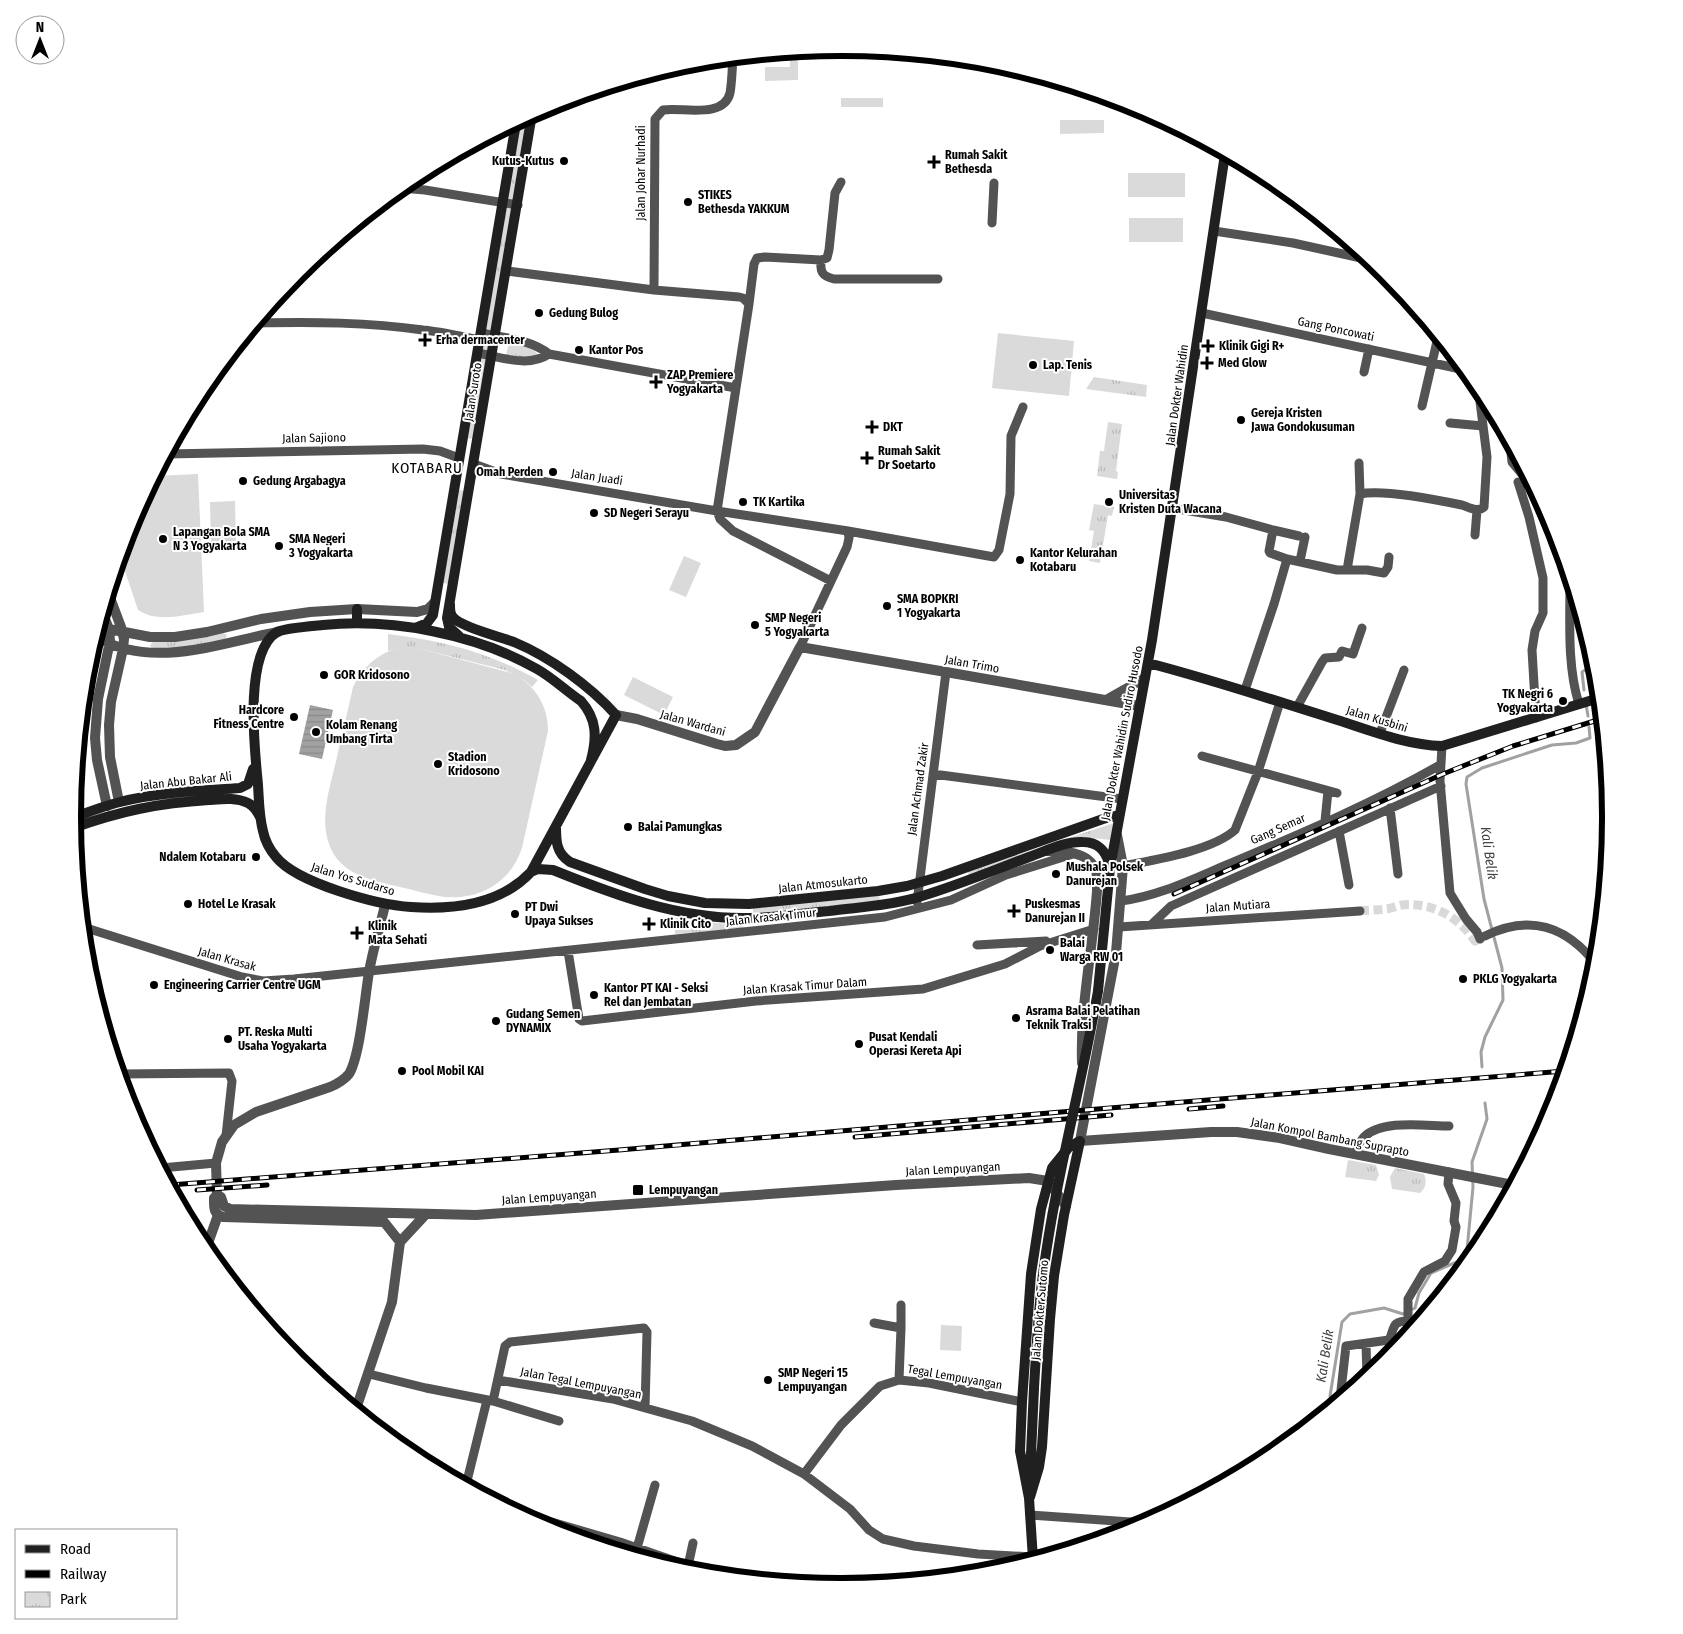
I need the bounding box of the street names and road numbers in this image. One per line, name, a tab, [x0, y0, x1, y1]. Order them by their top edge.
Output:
street label: Jalan Johar Nurhadi	[634, 125, 648, 221]
street label: Gang Poncowati	[1296, 314, 1376, 344]
street label: Jalan Dokter Wahidin	[1163, 343, 1191, 447]
street label: Jalan Suroto	[461, 361, 485, 423]
street label: Jalan Sajiono	[282, 430, 346, 446]
street label: Jalan Juadi	[570, 466, 624, 488]
street label: Jalan Dokter Wahidin Sudiro Husodo	[1098, 645, 1146, 821]
street label: Jalan Trimo	[944, 652, 1000, 676]
street label: Jalan Kusbini	[1345, 703, 1409, 735]
street label: Jalan Wardani	[659, 707, 727, 739]
street label: Jalan Achmad Zakir	[905, 741, 932, 836]
street label: Jalan Abu Bakar Ali	[139, 769, 233, 793]
street label: Gang Semar	[1248, 810, 1308, 847]
street label: Jalan Yos Sudarso	[309, 860, 397, 898]
street label: Jalan Atmosukarto	[778, 872, 868, 896]
street label: Jalan Mutiara	[1205, 897, 1271, 915]
street label: Jalan Krasak Timur	[725, 905, 818, 929]
street label: Jalan Krasak	[196, 944, 258, 974]
street label: Jalan Krasak Timur Dalam	[742, 975, 868, 997]
street label: Jalan Kompol Bambang Suprapto	[1250, 1115, 1410, 1159]
street label: Jalan Lempuyangan	[905, 1160, 1001, 1178]
street label: Jalan Lempuyangan	[501, 1187, 597, 1207]
street label: Jalan Dokter Sutomo	[1029, 1259, 1051, 1361]
street label: Tegal Lempuyangan	[907, 1362, 1003, 1392]
street label: Jalan Tegal Lempuyangan	[519, 1364, 643, 1402]

